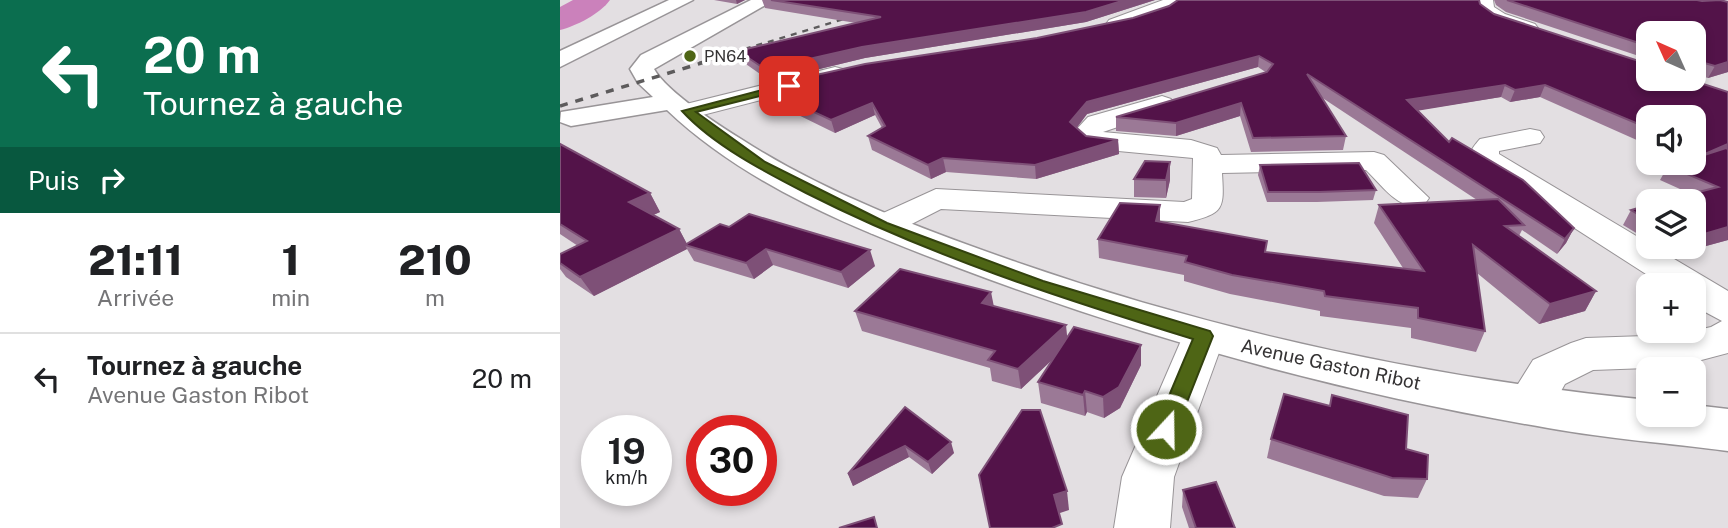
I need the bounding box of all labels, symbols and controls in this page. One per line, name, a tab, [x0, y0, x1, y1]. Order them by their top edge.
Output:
north arrow	[1636, 21, 1706, 91]
map controls	[1636, 21, 1706, 427]
text: 20 m	[143, 26, 261, 84]
icon: left	[28, 28, 119, 119]
place label: PN64	[704, 47, 746, 66]
marker: PN64	[682, 48, 698, 64]
pin	[759, 56, 819, 116]
icon: arrive	[770, 67, 808, 105]
text: Tournez à gauche	[143, 85, 403, 122]
button: sound	[1636, 105, 1706, 175]
icon: right	[93, 161, 131, 199]
text: Puis	[28, 165, 79, 196]
button: layers	[1636, 189, 1706, 259]
text: 21:11	[88, 235, 183, 284]
text: 1	[281, 235, 300, 284]
text: 210	[398, 235, 472, 284]
button: +	[1636, 273, 1706, 343]
text: Arrivée	[97, 284, 174, 311]
text: min	[271, 284, 310, 311]
text: m	[425, 284, 445, 311]
street label: Avenue Gaston Ribot	[1239, 334, 1423, 394]
text: Tournez à gauche	[87, 350, 302, 381]
button: −	[1636, 357, 1706, 427]
icon: left	[28, 360, 66, 398]
text: 20 m	[472, 363, 532, 394]
text: Avenue Gaston Ribot	[87, 381, 309, 408]
position arrow	[1129, 392, 1203, 466]
speed limit sign: 30	[686, 415, 777, 506]
text: 19	[607, 431, 646, 472]
text: km/h	[605, 467, 648, 488]

